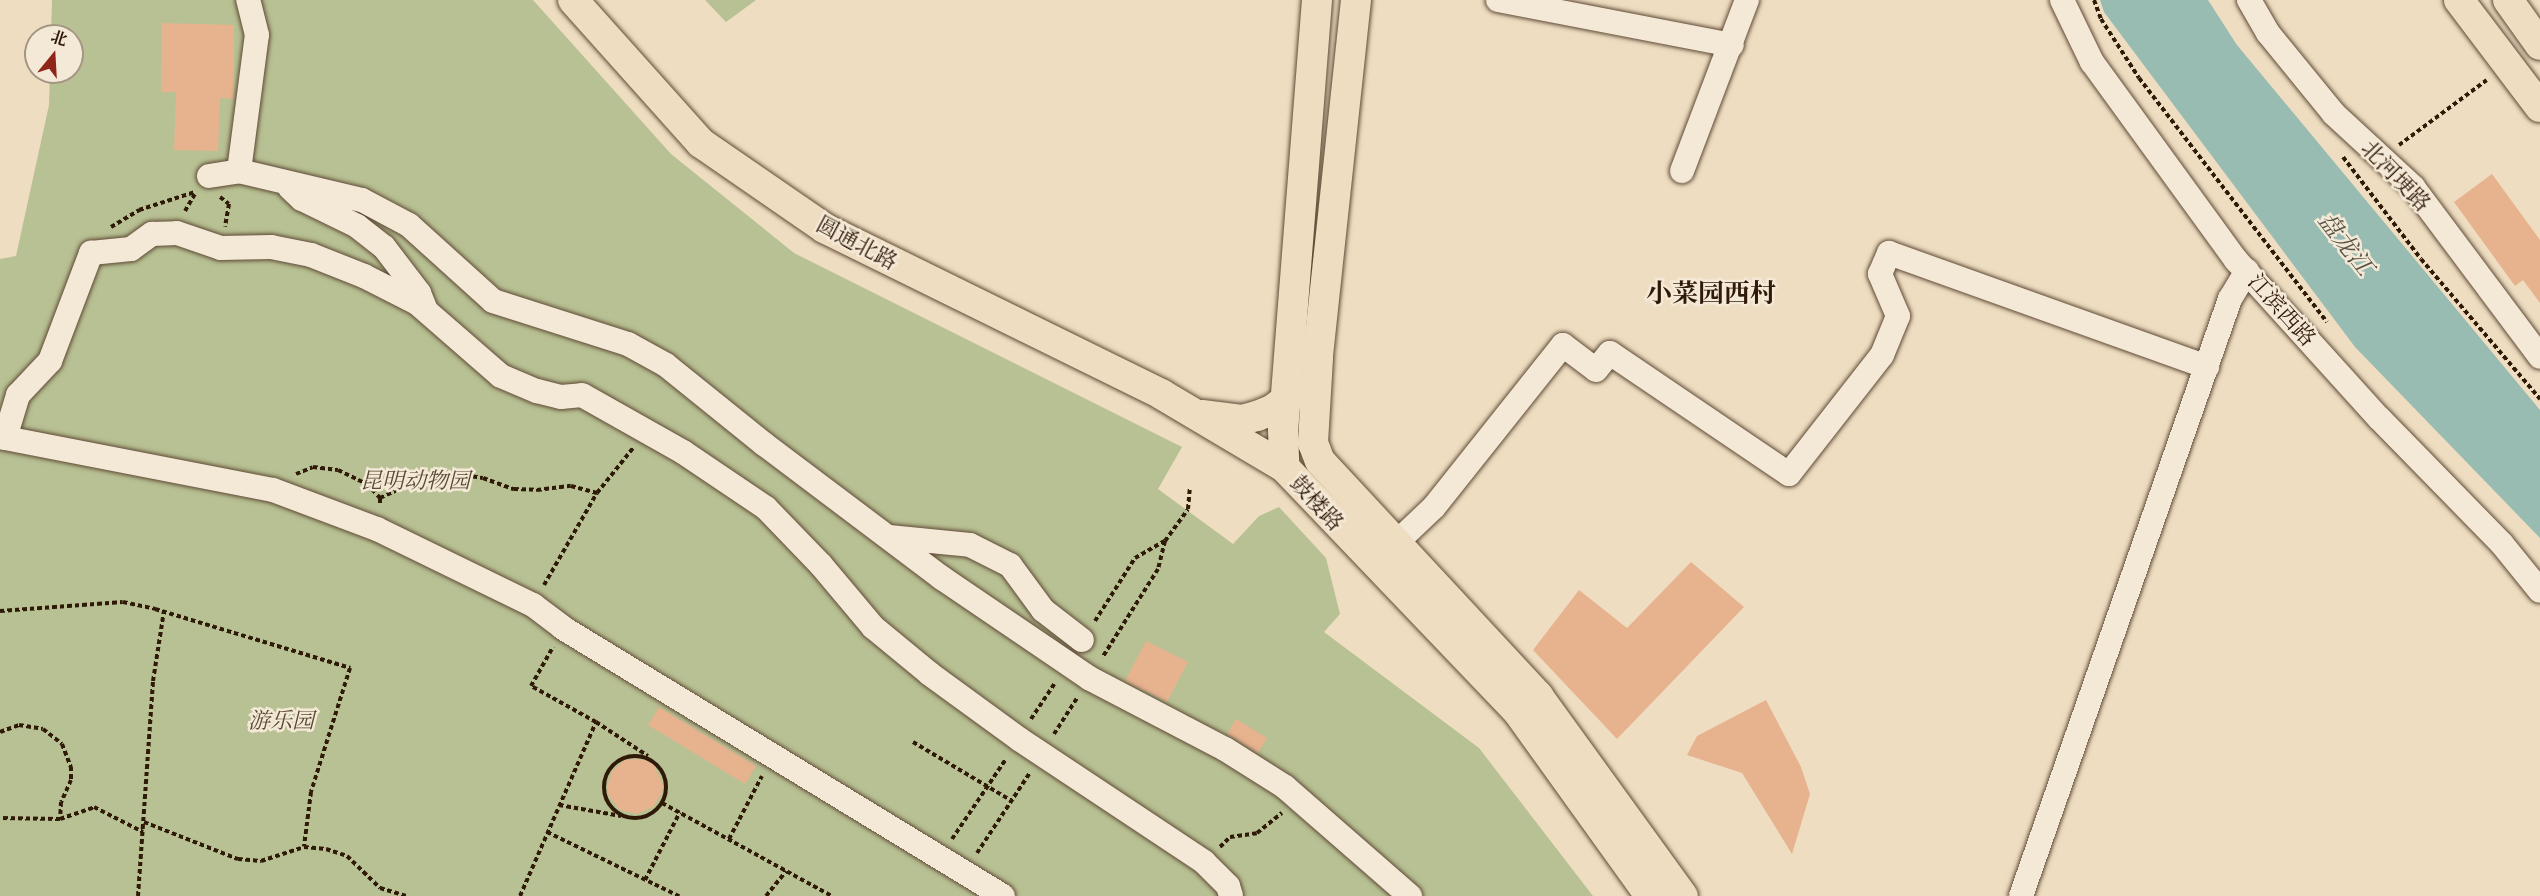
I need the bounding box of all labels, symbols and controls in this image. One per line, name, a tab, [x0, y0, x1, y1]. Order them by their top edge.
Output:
north arrow	[24, 24, 84, 84]
text: 北	[49, 27, 70, 50]
street label: 北河埂路	[2356, 135, 2436, 217]
water label: 盘龙江	[2311, 207, 2379, 281]
street label: 圆通北路	[812, 211, 902, 275]
street label: 江滨西路	[2243, 268, 2321, 352]
district label: 小菜园西村	[1646, 278, 1776, 310]
park label: 昆明动物园	[360, 468, 470, 494]
street label: 鼓楼路	[1285, 470, 1349, 536]
park label: 游乐园	[248, 708, 314, 734]

